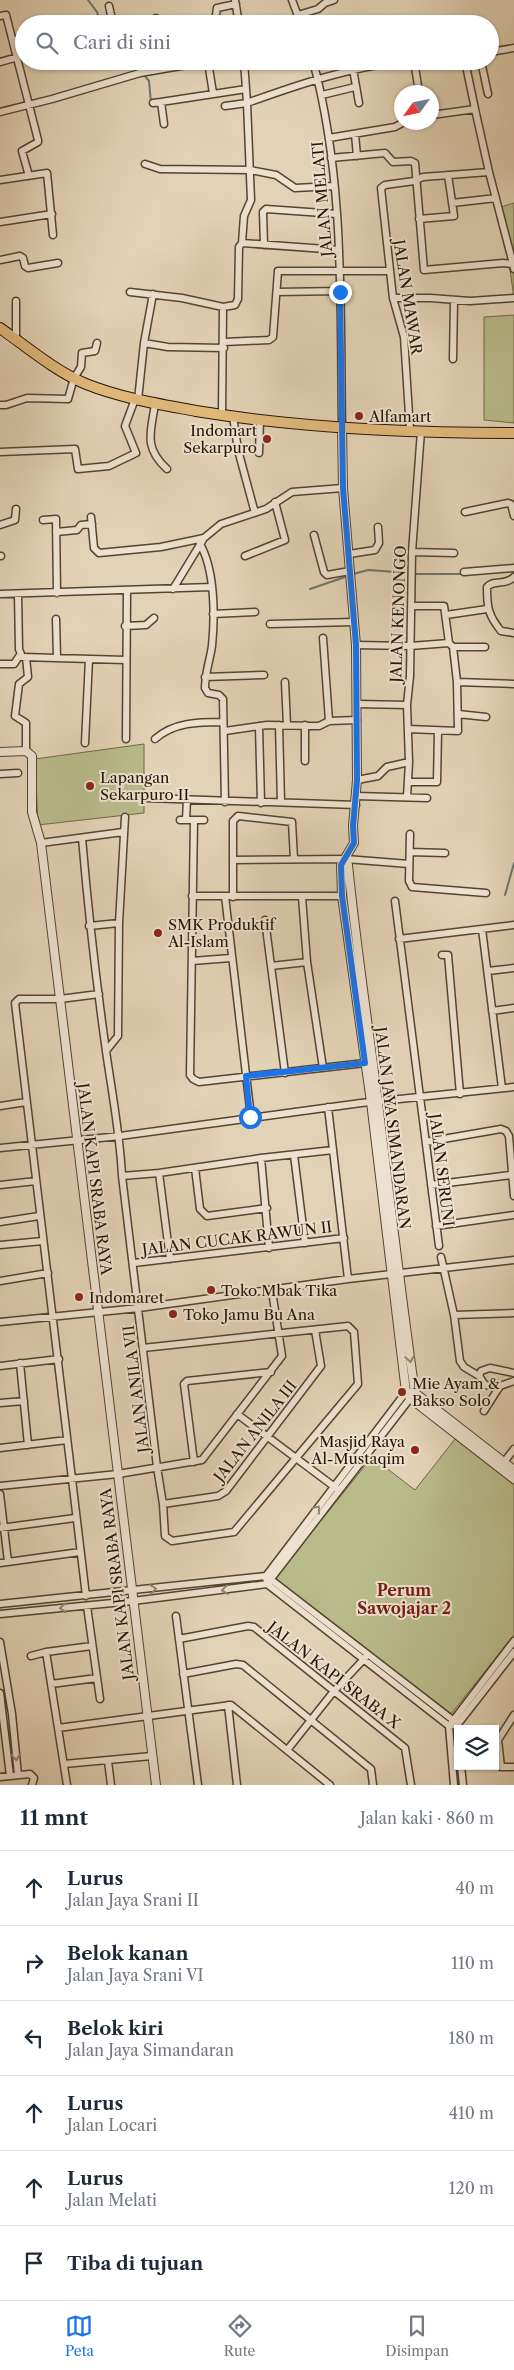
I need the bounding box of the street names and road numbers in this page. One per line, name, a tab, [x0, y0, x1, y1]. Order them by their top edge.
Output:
street label: JALAN MELATI	[307, 140, 337, 260]
street label: JALAN MAWAR	[389, 236, 427, 357]
street label: JALAN KENONGO	[386, 545, 410, 685]
street label: JALAN JAYA SIMANDARAN	[371, 1024, 415, 1230]
street label: JALAN KAPI SRABA RAYA	[74, 1080, 116, 1277]
street label: JALAN SERUNI	[425, 1111, 458, 1228]
street label: JALAN CUCAK RAWUN II	[139, 1217, 333, 1259]
street label: JALAN ANILA VII	[119, 1324, 153, 1456]
street label: JALAN ANILA III	[208, 1376, 301, 1487]
street label: JALAN KAPI SRABA RAYA	[96, 1486, 138, 1683]
street label: JALAN KAPI SRABA X	[262, 1616, 404, 1733]

